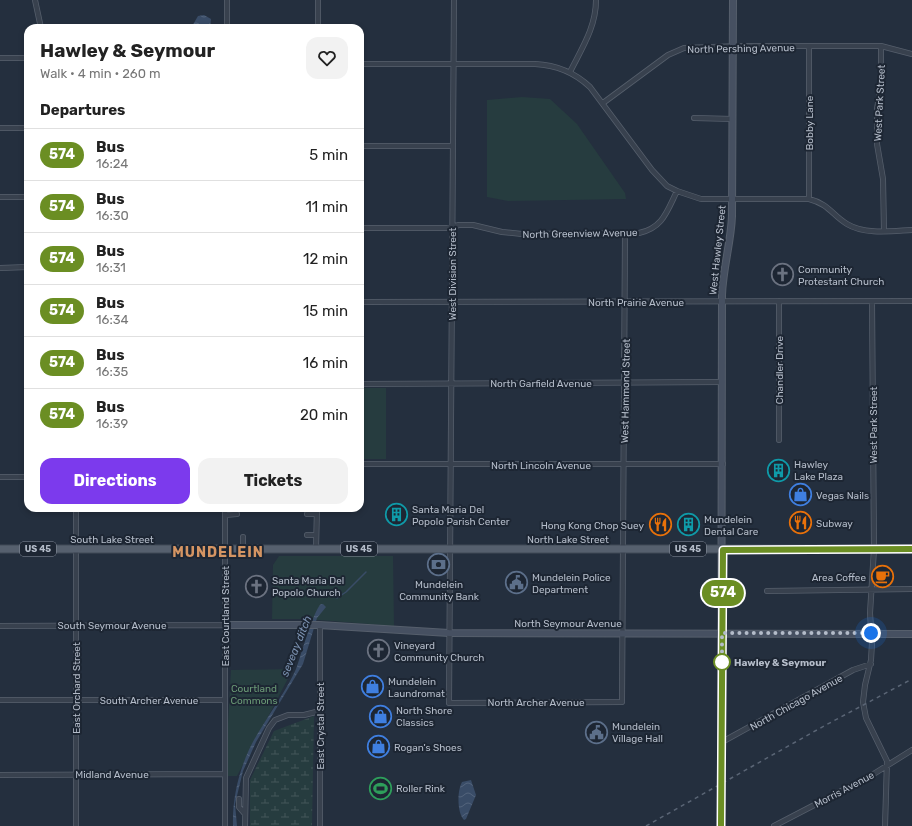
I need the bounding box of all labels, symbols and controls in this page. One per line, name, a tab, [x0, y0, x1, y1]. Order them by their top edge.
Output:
button: heart	[306, 37, 348, 79]
text: Hawley & Seymour	[40, 39, 215, 62]
street label: North Pershing Avenue	[687, 42, 795, 56]
street label: West Park Street	[872, 64, 888, 142]
text: Walk · 4 min · 260 m	[40, 66, 161, 81]
street label: Bobby Lane	[804, 95, 816, 150]
text: Departures	[40, 101, 125, 119]
text: Bus	[96, 138, 124, 156]
text: 574	[49, 146, 75, 163]
text: 5 min	[309, 146, 348, 164]
text: 16:24	[96, 156, 128, 171]
text: Bus	[96, 190, 124, 208]
text: 574	[49, 198, 75, 215]
text: 11 min	[305, 198, 348, 216]
street label: West Hawley Street	[707, 205, 729, 295]
text: 16:30	[96, 208, 129, 223]
street label: North Greenview Avenue	[522, 227, 638, 241]
street label: West Division Street	[447, 228, 459, 320]
text: Bus	[96, 242, 124, 260]
text: 574	[49, 250, 75, 267]
text: 12 min	[303, 250, 348, 268]
text: 16:31	[96, 260, 126, 275]
church icon: Community Protestant Church	[769, 262, 795, 288]
place label: Community Protestant Church	[798, 264, 884, 288]
text: Bus	[96, 294, 124, 312]
street label: North Prairie Avenue	[588, 297, 684, 309]
text: 574	[49, 302, 75, 319]
text: 15 min	[303, 302, 348, 320]
text: 16:34	[96, 312, 129, 327]
street label: Chandler Drive	[774, 335, 786, 404]
street label: West Hammond Street	[619, 339, 633, 443]
text: Bus	[96, 346, 124, 364]
text: 574	[49, 354, 75, 371]
text: 16 min	[303, 354, 348, 372]
text: 16:35	[96, 364, 128, 379]
street label: North Garfield Avenue	[490, 378, 592, 390]
street label: West Park Street	[868, 386, 880, 463]
text: Bus	[96, 398, 124, 416]
text: 574	[49, 406, 75, 423]
text: 20 min	[300, 406, 348, 424]
text: 16:39	[96, 416, 128, 431]
building icon: Hawley Lake Plaza	[765, 457, 791, 483]
button: Directions	[40, 458, 190, 504]
button: Tickets	[198, 458, 348, 504]
place label: Hawley Lake Plaza	[794, 459, 843, 483]
street label: North Lincoln Avenue	[491, 460, 591, 472]
shop icon: Vegas Nails	[788, 482, 814, 508]
place label: Vegas Nails	[816, 490, 869, 502]
building icon: Santa Maria Del Popolo Parish Center	[383, 502, 409, 528]
place label: Santa Maria Del Popolo Parish Center	[412, 504, 510, 528]
restaurant icon: Subway	[788, 510, 814, 536]
restaurant icon: Hong Kong Chop Suey	[647, 512, 673, 538]
building icon: Mundelein Dental Care	[675, 512, 701, 538]
place label: Mundelein Dental Care	[704, 514, 759, 538]
place label: Subway	[816, 518, 853, 530]
place label: Hong Kong Chop Suey	[541, 520, 644, 532]
street label: South Lake Street	[70, 534, 154, 546]
street label: North Lake Street	[527, 534, 609, 546]
road number: US 45	[20, 542, 56, 556]
road number: US 45	[341, 542, 377, 556]
road number: US 45	[670, 542, 706, 556]
district label: MUNDELEIN	[172, 544, 264, 561]
bank icon: Mundelein Community Bank	[426, 551, 452, 577]
cafe icon: Area Coffee	[869, 564, 895, 590]
street label: East Courtland Street	[220, 566, 232, 666]
public building icon: Mundelein Police Department	[504, 570, 530, 596]
place label: Mundelein Police Department	[532, 572, 611, 596]
place label: Area Coffee	[812, 572, 866, 584]
church icon: Santa Maria Del Popolo Church	[244, 573, 270, 599]
place label: Santa Maria Del Popolo Church	[272, 575, 344, 599]
place label: Mundelein Community Bank	[399, 579, 480, 603]
line badge: 574	[700, 580, 746, 606]
text: 574	[710, 584, 736, 601]
water label: seveay ditch	[278, 613, 315, 679]
street label: North Seymour Avenue	[514, 618, 622, 630]
street label: South Seymour Avenue	[57, 620, 167, 632]
your location	[861, 623, 881, 643]
church icon: Vineyard Community Church	[366, 638, 392, 664]
place label: Vineyard Community Church	[394, 640, 484, 664]
street label: East Orchard Street	[71, 642, 83, 734]
marker: Hawley & Seymour	[713, 653, 731, 671]
place label: Hawley & Seymour	[734, 657, 827, 669]
street label: North Chicago Avenue	[748, 672, 845, 733]
shop icon: Mundelein Laundromat	[359, 674, 385, 700]
place label: Mundelein Laundromat	[388, 676, 445, 700]
street label: East Crystal Street	[315, 682, 327, 770]
park label: Courtland Commons	[230, 683, 278, 707]
street label: South Archer Avenue	[100, 695, 199, 707]
street label: North Archer Avenue	[487, 697, 585, 709]
shop icon: North Shore Classics	[367, 703, 393, 729]
place label: North Shore Classics	[396, 705, 453, 729]
public building icon: Mundelein Village Hall	[584, 719, 610, 745]
place label: Mundelein Village Hall	[612, 721, 663, 745]
shop icon: Rogan's Shoes	[366, 734, 392, 760]
place label: Rogan's Shoes	[394, 742, 462, 754]
street label: Midland Avenue	[75, 769, 149, 781]
street label: Morris Avenue	[813, 769, 877, 811]
sports icon: Roller Rink	[367, 775, 393, 801]
place label: Roller Rink	[396, 783, 446, 795]

